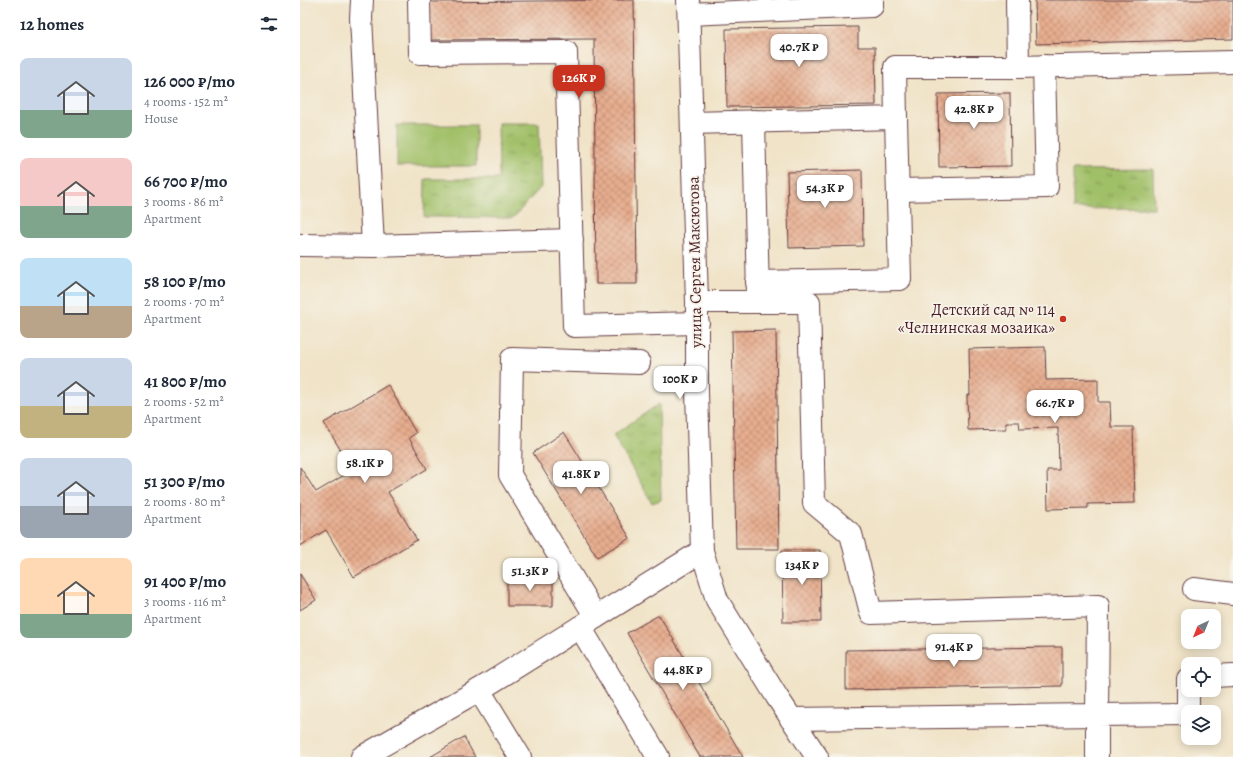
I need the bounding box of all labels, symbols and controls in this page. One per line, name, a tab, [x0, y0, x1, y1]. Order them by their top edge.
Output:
text: 12 homes	[20, 13, 84, 36]
icon: filters	[258, 13, 280, 35]
pin: 40.7K ₽	[762, 34, 836, 68]
text: 40.7K ₽	[779, 38, 819, 55]
pin: 126K ₽	[546, 65, 612, 99]
text: 126K ₽	[562, 69, 596, 86]
text: 126 000 ₽/mo	[144, 70, 235, 93]
icon: home	[52, 74, 100, 122]
text: 4 rooms · 152 m²	[144, 93, 228, 110]
pin: 42.8K ₽	[937, 96, 1011, 130]
text: 42.8K ₽	[954, 100, 994, 117]
text: House	[144, 110, 178, 127]
text: 66 700 ₽/mo	[144, 170, 227, 193]
icon: home	[52, 174, 100, 222]
street label: улица Сергея Максютова	[682, 175, 708, 349]
pin: 54.3K ₽	[788, 175, 862, 209]
text: 54.3K ₽	[806, 179, 844, 196]
text: 3 rooms · 86 m²	[144, 193, 224, 210]
text: Apartment	[144, 210, 202, 227]
text: 58 100 ₽/mo	[144, 270, 226, 293]
icon: home	[52, 274, 100, 322]
text: 2 rooms · 70 m²	[144, 293, 224, 310]
place label: Детский сад № 114 «Челнинская мозаика»	[898, 299, 1055, 339]
text: Apartment	[144, 310, 202, 327]
marker: Детский сад № 114 «Челнинская мозаика»	[1058, 314, 1068, 324]
pin: 100K ₽	[647, 366, 713, 400]
text: 41 800 ₽/mo	[144, 370, 227, 393]
text: 100K ₽	[662, 370, 698, 387]
icon: home	[52, 374, 100, 422]
pin: 66.7K ₽	[1018, 390, 1092, 424]
text: 2 rooms · 52 m²	[144, 393, 224, 410]
text: 66.7K ₽	[1036, 394, 1074, 411]
text: Apartment	[144, 410, 202, 427]
pin: 58.1K ₽	[328, 450, 402, 484]
text: 58.1K ₽	[346, 454, 384, 471]
pin: 41.8K ₽	[544, 461, 618, 495]
text: 41.8K ₽	[562, 465, 600, 482]
text: 51 300 ₽/mo	[144, 470, 225, 493]
icon: home	[52, 474, 100, 522]
text: 2 rooms · 80 m²	[144, 493, 225, 510]
text: Apartment	[144, 510, 202, 527]
pin: 134K ₽	[769, 552, 835, 586]
text: 134K ₽	[785, 556, 819, 573]
pin: 51.3K ₽	[493, 558, 567, 592]
text: 51.3K ₽	[512, 562, 548, 579]
text: 91 400 ₽/mo	[144, 570, 226, 593]
icon: home	[52, 574, 100, 622]
text: 3 rooms · 116 m²	[144, 593, 226, 610]
north arrow	[1181, 609, 1221, 649]
map controls	[1181, 609, 1221, 745]
text: Apartment	[144, 610, 202, 627]
pin: 91.4K ₽	[917, 634, 991, 668]
text: 91.4K ₽	[935, 638, 973, 655]
pin: 44.8K ₽	[646, 657, 720, 691]
button: locate	[1181, 657, 1221, 697]
text: 44.8K ₽	[663, 661, 703, 678]
button: layers	[1181, 705, 1221, 745]

